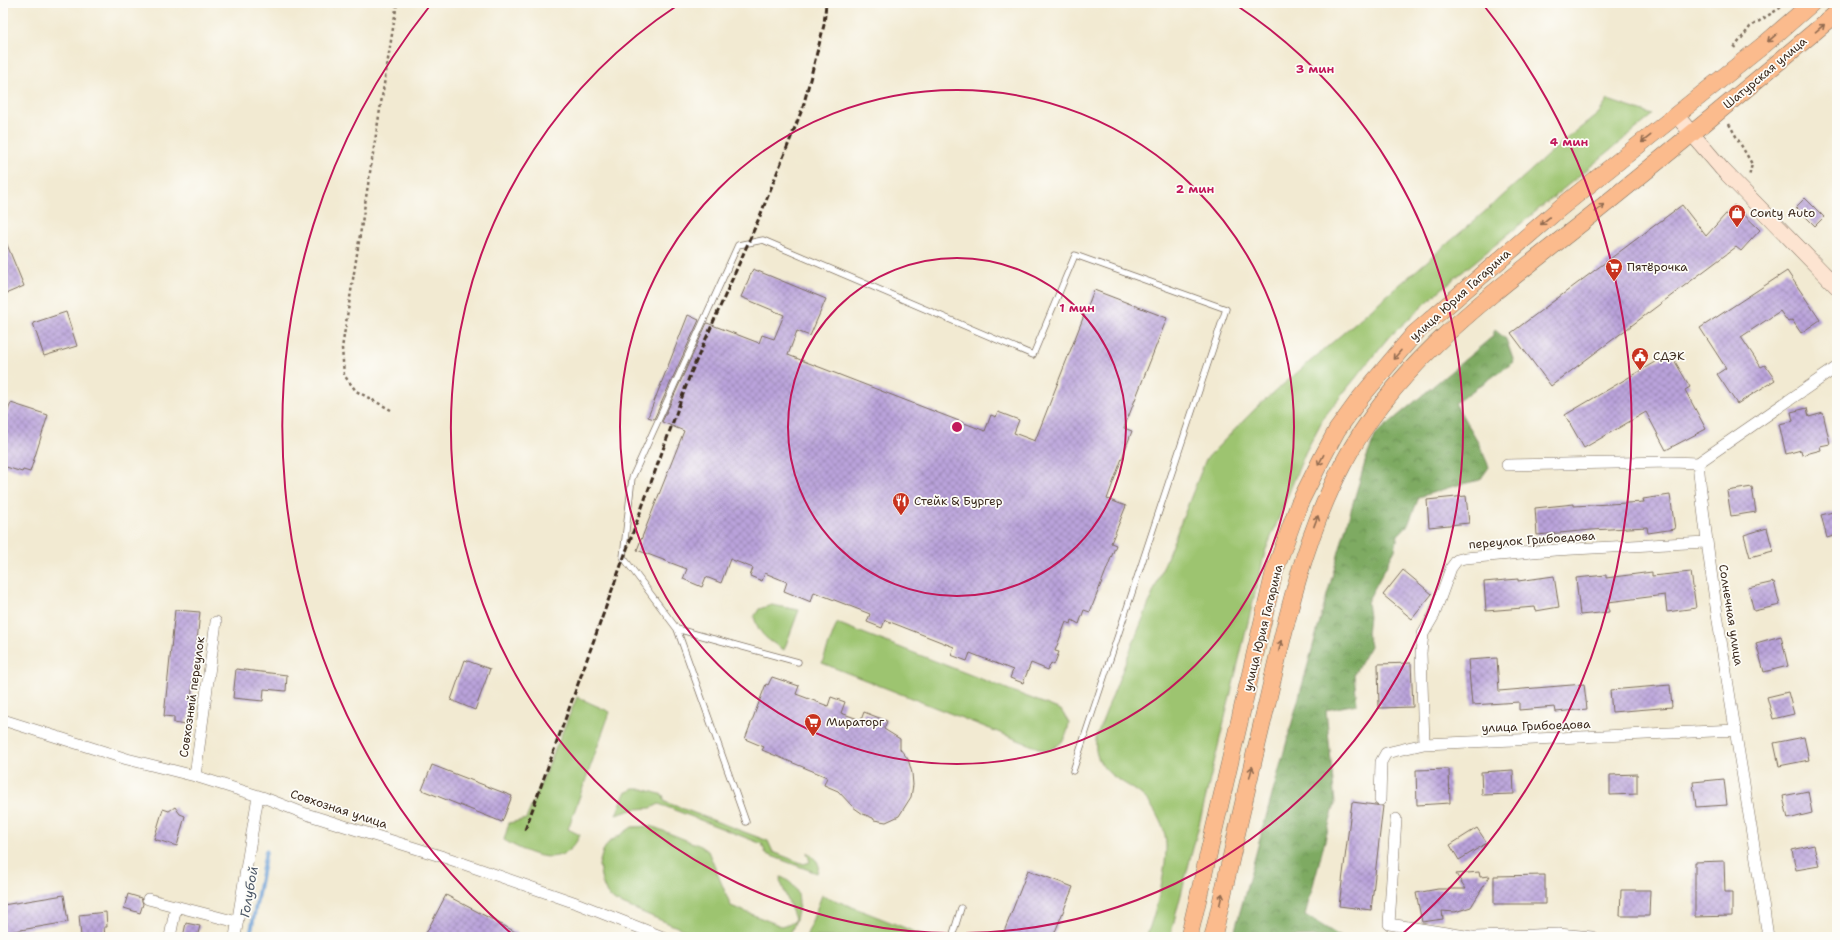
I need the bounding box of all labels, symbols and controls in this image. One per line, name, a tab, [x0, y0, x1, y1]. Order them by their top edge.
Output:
one-way arrow	[1814, 23, 1825, 32]
street label: Шатурская улица	[1720, 33, 1811, 113]
one-way arrow	[1767, 33, 1777, 42]
text: 3 мин	[1296, 61, 1334, 77]
text: 4 мин	[1550, 134, 1588, 150]
one-way arrow	[1640, 135, 1651, 144]
text: 2 мин	[1176, 181, 1214, 197]
shop icon: Conty Auto	[1727, 203, 1747, 228]
one-way arrow	[1595, 204, 1606, 213]
place label: Conty Auto	[1750, 205, 1815, 221]
one-way arrow	[1540, 217, 1550, 226]
street label: улица Юрия Гагарина	[1406, 245, 1514, 344]
supermarket icon: Пятёрочка	[1604, 257, 1624, 282]
place label: Пятёрочка	[1627, 259, 1688, 275]
text: 1 мин	[1059, 300, 1095, 316]
public building icon: СДЭК	[1630, 346, 1650, 371]
place label: СДЭК	[1653, 348, 1685, 364]
one-way arrow	[1392, 349, 1401, 360]
centre of rings	[950, 420, 964, 434]
one-way arrow	[1317, 454, 1324, 466]
restaurant icon: Стейк & Бургер	[891, 491, 911, 516]
place label: Стейк & Бургер	[914, 493, 1003, 509]
one-way arrow	[1313, 516, 1321, 528]
street label: переулок Грибоедова	[1468, 528, 1596, 552]
street label: улица Юрия Гагарина	[1240, 562, 1287, 693]
street label: Солнечная улица	[1715, 563, 1747, 667]
street label: Совхозный переулок	[176, 635, 208, 758]
one-way arrow	[1277, 640, 1284, 653]
supermarket icon: Мираторг	[803, 712, 823, 737]
place label: Мираторг	[826, 714, 885, 730]
street label: улица Грибоедова	[1481, 716, 1591, 736]
one-way arrow	[1247, 766, 1255, 779]
street label: Совхозная улица	[288, 786, 390, 832]
water label: Голубой	[236, 865, 262, 919]
one-way arrow	[1218, 893, 1226, 906]

